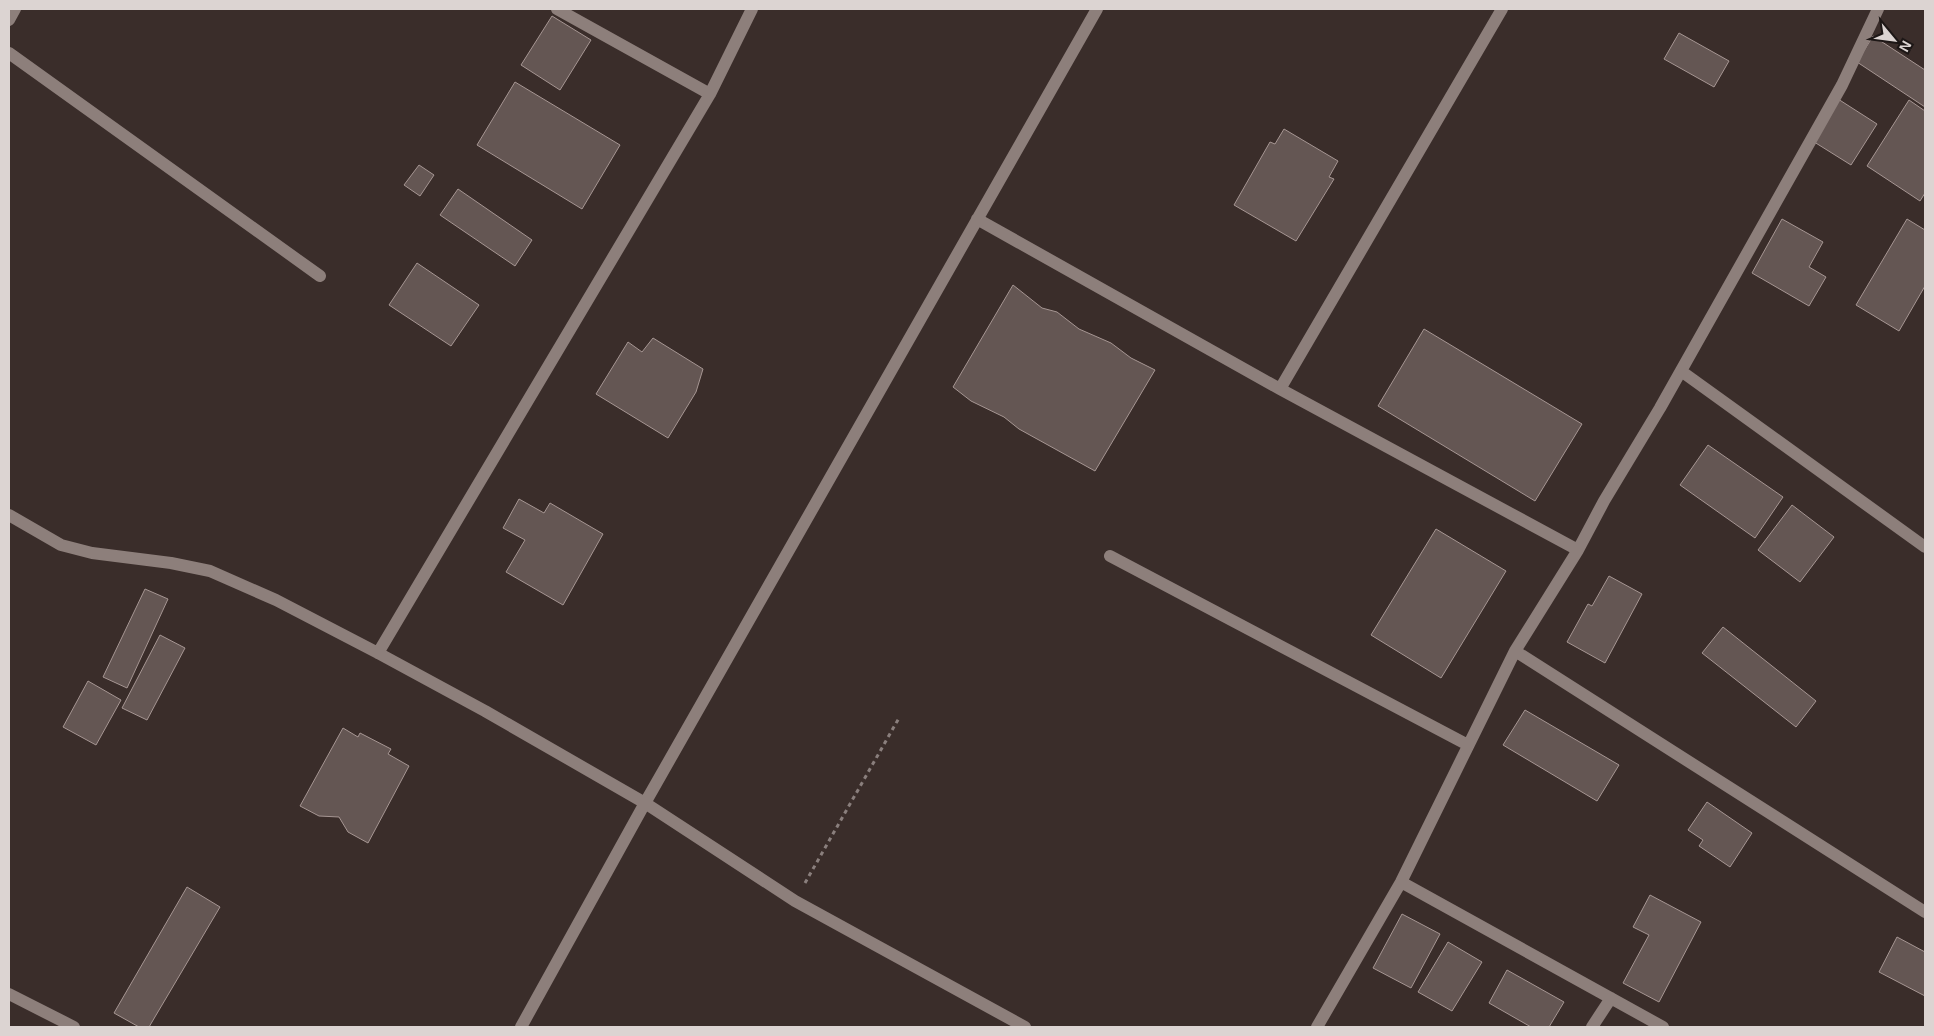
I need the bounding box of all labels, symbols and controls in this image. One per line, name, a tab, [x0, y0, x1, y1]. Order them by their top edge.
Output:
north arrow	[1869, 15, 1919, 65]
text: N	[1896, 38, 1915, 55]

